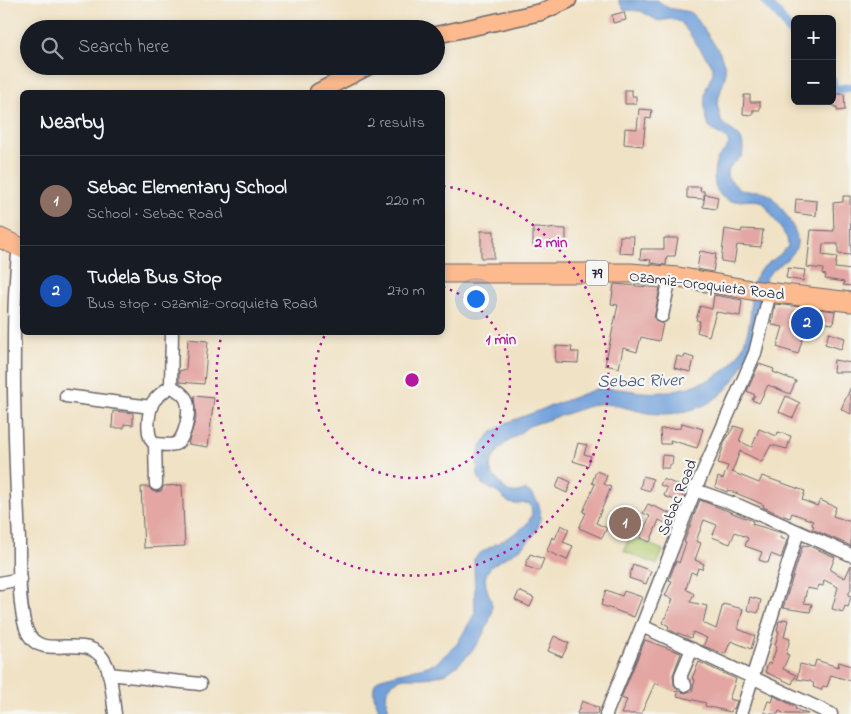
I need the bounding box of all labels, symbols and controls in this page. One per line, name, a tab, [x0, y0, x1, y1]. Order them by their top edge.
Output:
map controls	[791, 15, 836, 105]
button: +	[791, 15, 836, 60]
search box	[20, 20, 445, 75]
icon: search	[38, 34, 66, 62]
text: Search here	[78, 34, 169, 61]
button: −	[791, 60, 836, 105]
text: Nearby	[40, 108, 104, 138]
text: 2 results	[367, 111, 425, 135]
text: Sebac Elementary School	[87, 175, 287, 202]
text: 1	[53, 189, 59, 213]
text: 220 m	[386, 189, 425, 213]
text: School · Sebac Road	[87, 202, 223, 226]
text: 2 min	[534, 232, 568, 254]
road number: 79	[586, 260, 608, 286]
text: Tudela Bus Stop	[87, 265, 222, 292]
street label: Ozamiz-Oroquieta Road	[628, 265, 786, 307]
text: 2	[52, 279, 60, 303]
text: 270 m	[387, 279, 425, 303]
your location	[463, 286, 489, 312]
text: Bus stop · Ozamiz-Oroquieta Road	[87, 292, 317, 316]
pin: 2	[791, 304, 823, 342]
text: 1 min	[486, 329, 517, 351]
water label: Sebac River	[597, 368, 686, 396]
centre of rings	[403, 371, 421, 389]
street label: Sebac Road	[652, 456, 704, 540]
pin: 1	[609, 504, 641, 542]

